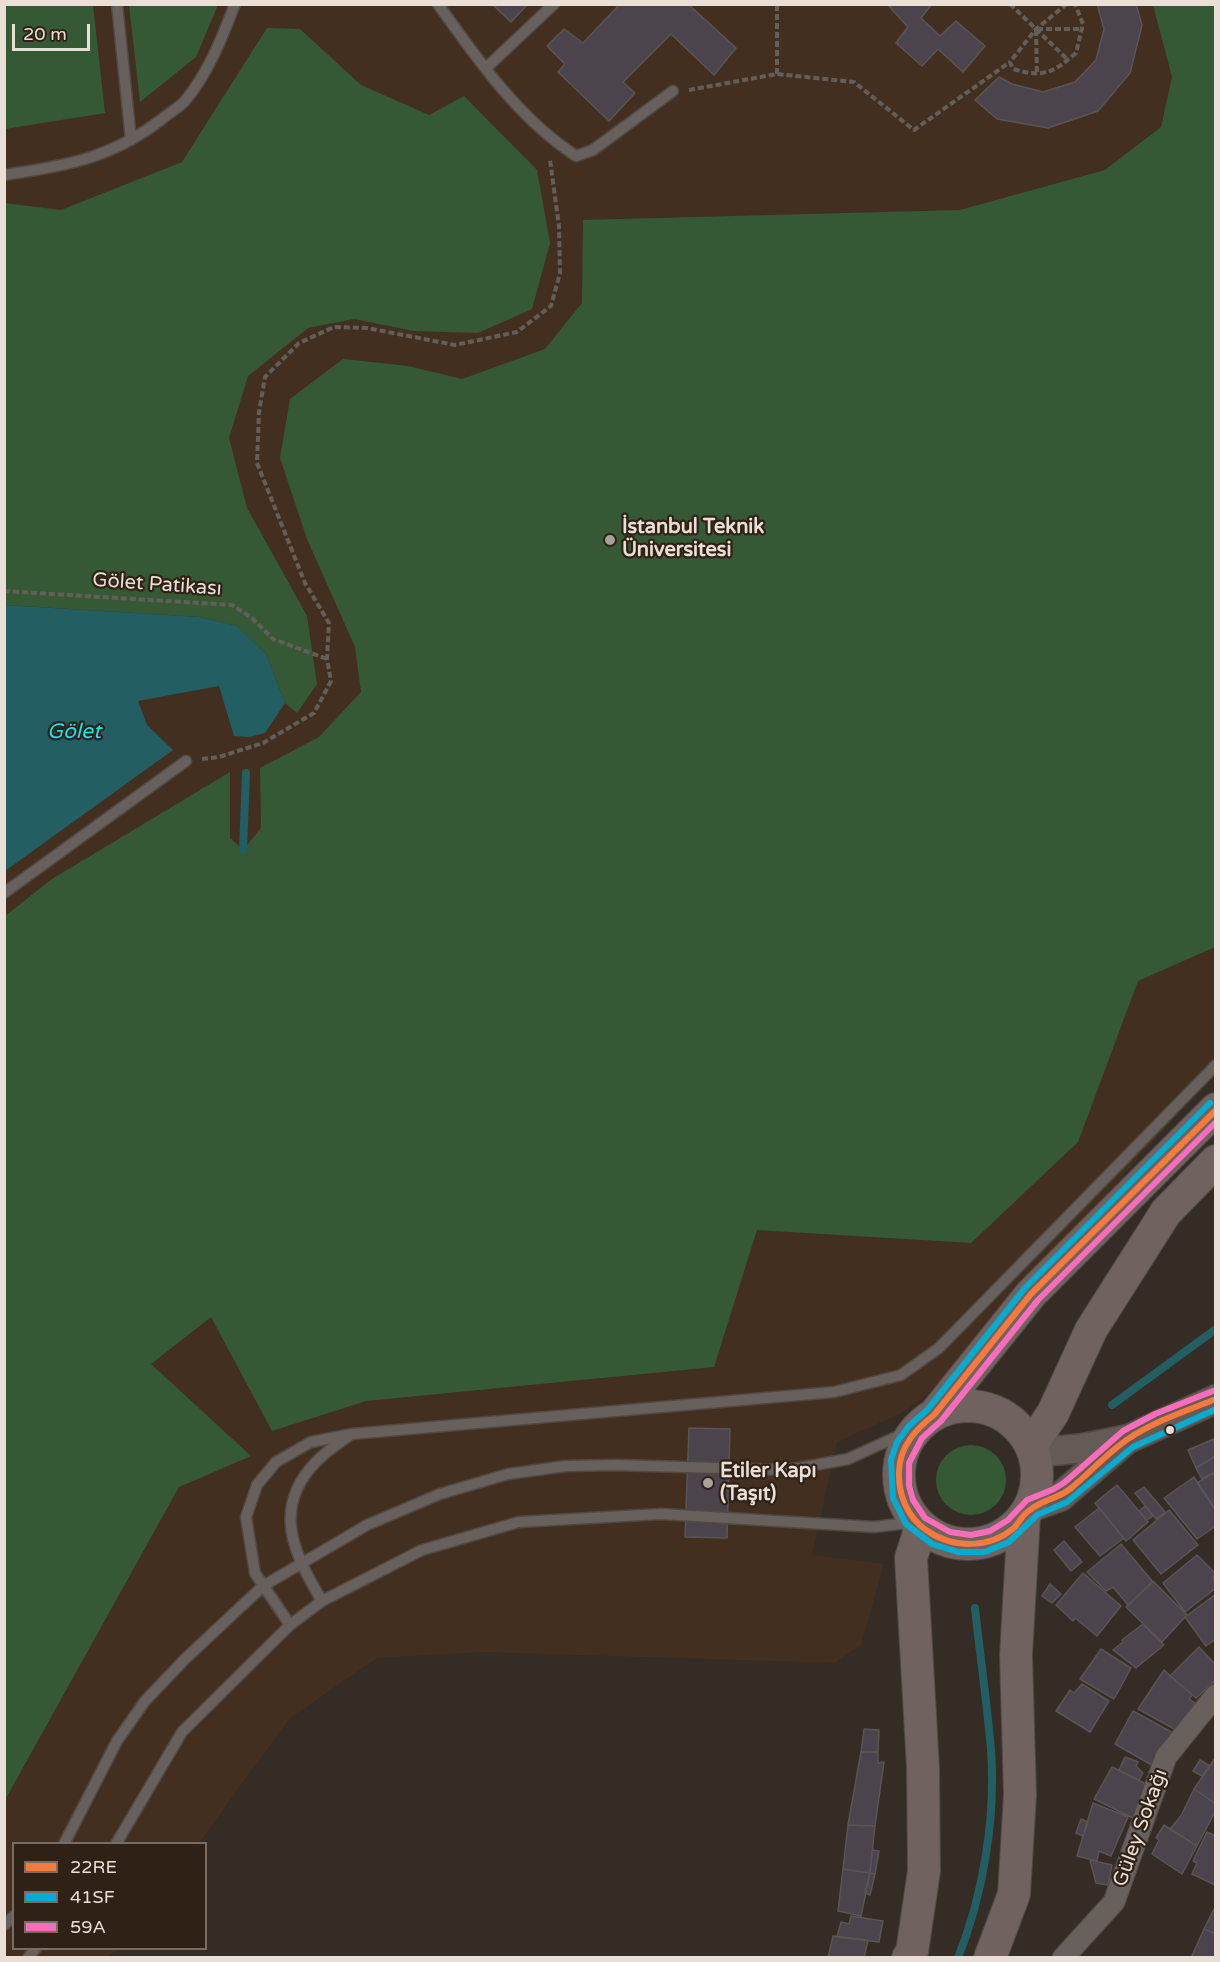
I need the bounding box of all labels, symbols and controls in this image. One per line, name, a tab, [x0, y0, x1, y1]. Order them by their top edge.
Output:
scale bar	[15, 12, 93, 50]
text: 20 m	[23, 23, 67, 45]
place label: İstanbul Teknik Üniversitesi	[622, 516, 764, 563]
marker: İstanbul Teknik Üniversitesi	[603, 533, 617, 547]
street label: Gölet Patikası	[92, 569, 222, 601]
water label: Gölet	[47, 719, 101, 745]
unlabelled marker	[1164, 1424, 1176, 1436]
place label: Etiler Kapı (Taşıt)	[720, 1460, 816, 1507]
marker: Etiler Kapı (Taşıt)	[701, 1476, 715, 1490]
street label: Güley Sokağı	[1109, 1766, 1173, 1890]
legend	[12, 1842, 207, 1950]
text: 22RE	[70, 1856, 117, 1878]
text: 41SF	[70, 1886, 115, 1908]
text: 59A	[70, 1916, 106, 1938]

